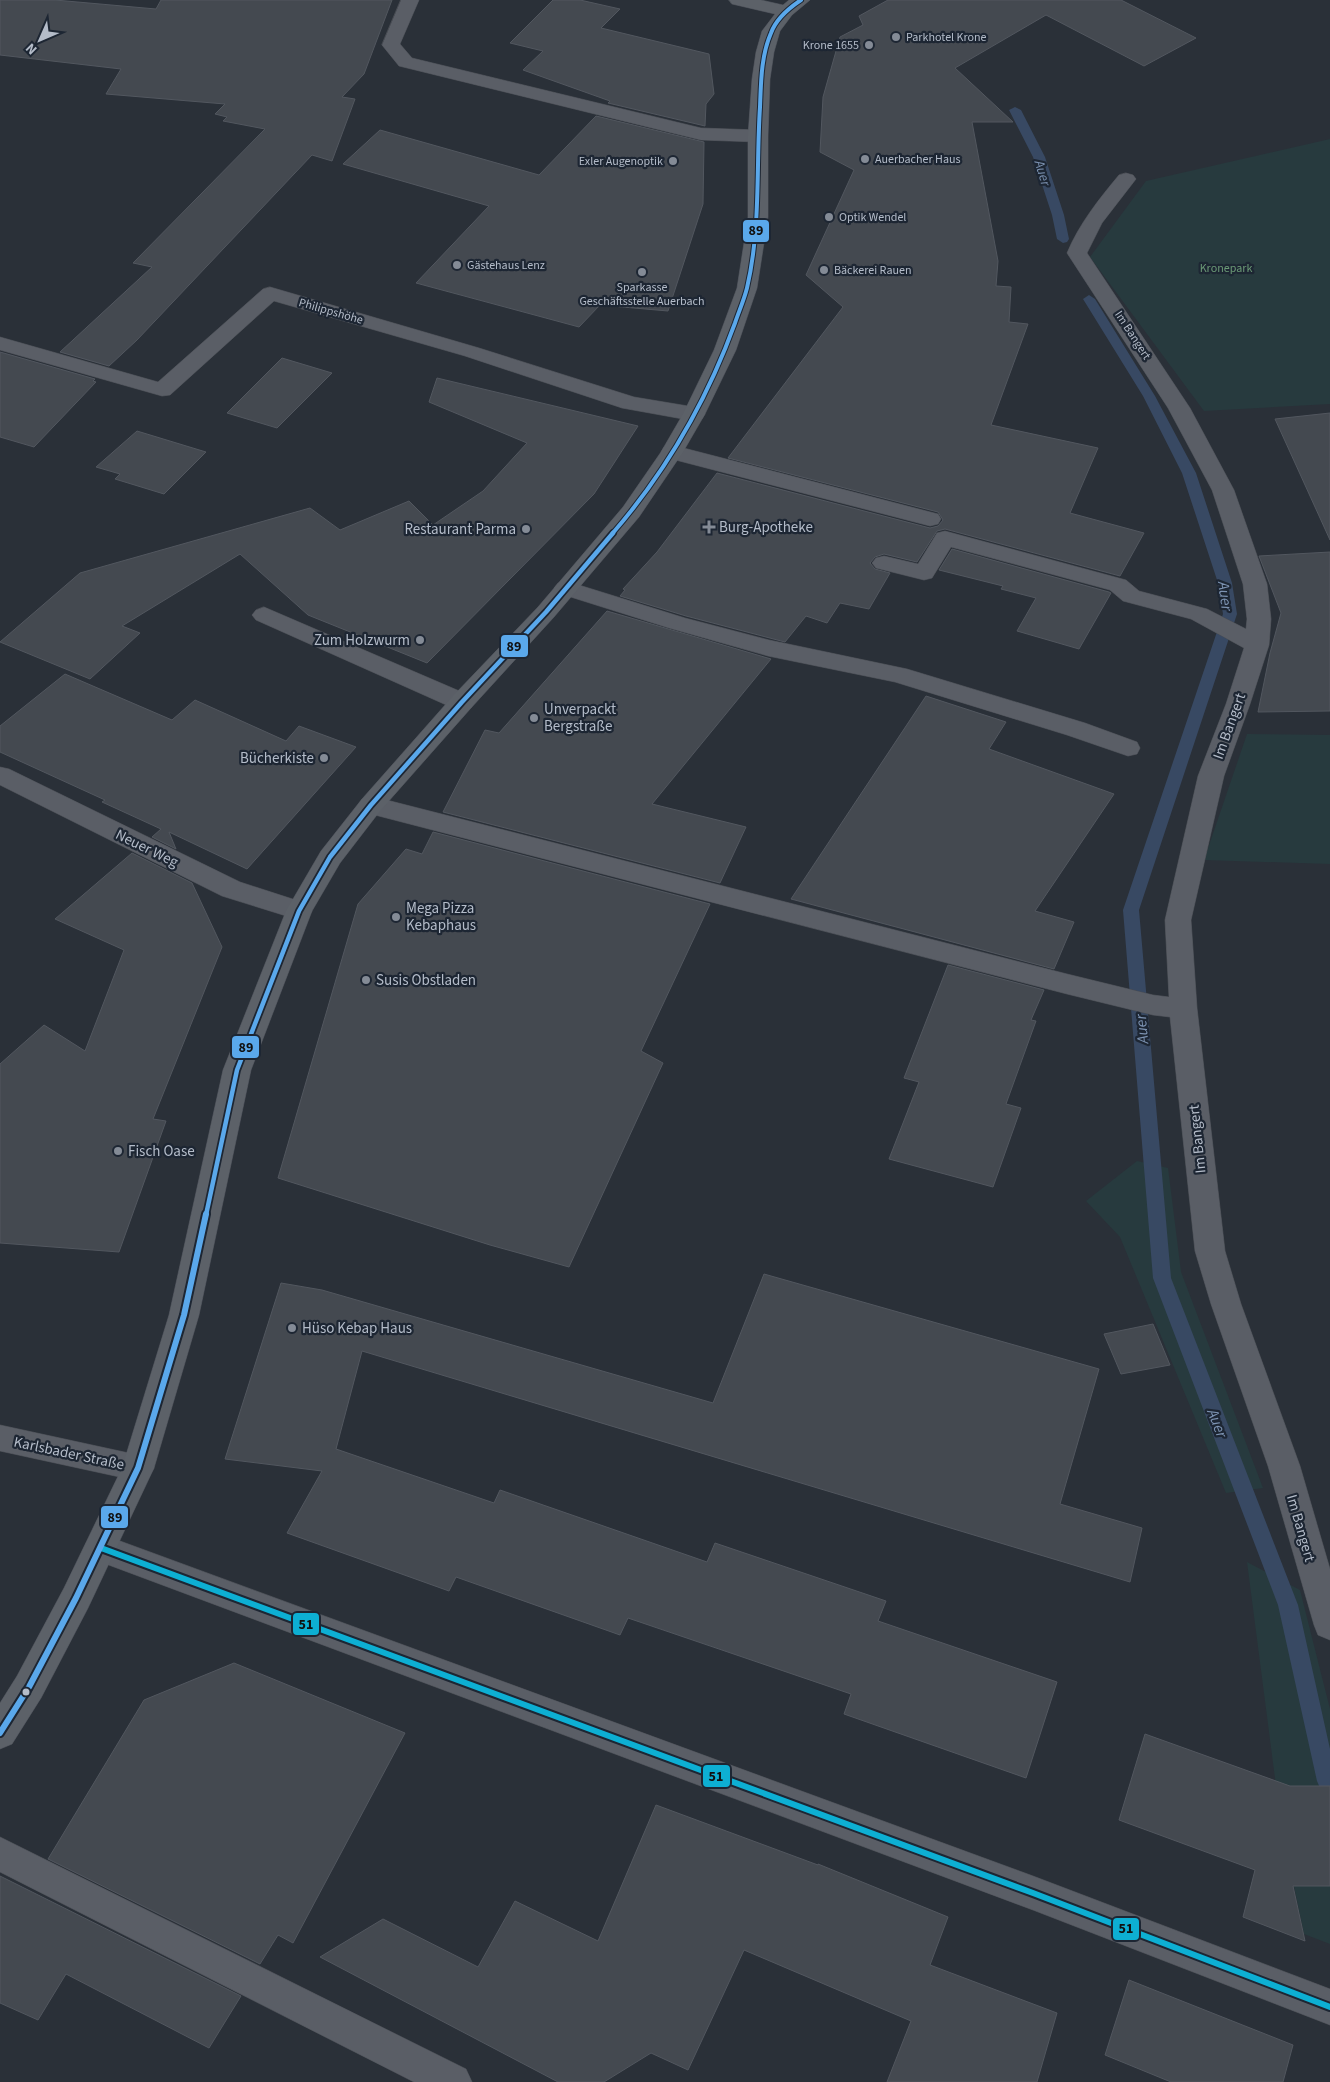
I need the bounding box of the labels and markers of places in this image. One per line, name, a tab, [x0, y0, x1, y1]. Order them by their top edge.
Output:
place label: Parkhotel Krone	[906, 29, 987, 46]
marker: Parkhotel Krone	[890, 31, 902, 43]
place label: Krone 1655	[803, 37, 859, 54]
marker: Krone 1655	[863, 39, 875, 51]
place label: Auerbacher Haus	[875, 151, 961, 168]
place label: Exler Augenoptik	[579, 153, 663, 170]
marker: Auerbacher Haus	[859, 153, 871, 165]
marker: Exler Augenoptik	[667, 155, 679, 167]
place label: Optik Wendel	[839, 209, 906, 226]
marker: Optik Wendel	[823, 211, 835, 223]
place label: Gästehaus Lenz	[467, 257, 545, 274]
marker: Gästehaus Lenz	[451, 259, 463, 271]
place label: Bäckerei Rauen	[834, 262, 911, 279]
marker: Bäckerei Rauen	[818, 264, 830, 276]
marker: Sparkasse Geschäftsstelle Auerbach	[636, 266, 648, 278]
place label: Sparkasse Geschäftsstelle Auerbach	[579, 279, 705, 310]
place label: Burg-Apotheke	[719, 517, 813, 538]
place label: Restaurant Parma	[404, 519, 516, 540]
marker: Burg-Apotheke	[703, 521, 715, 533]
marker: Restaurant Parma	[520, 523, 532, 535]
place label: Zum Holzwurm	[314, 630, 410, 651]
marker: Zum Holzwurm	[414, 634, 426, 646]
place label: Unverpackt Bergstraße	[544, 699, 616, 737]
marker: Unverpackt Bergstraße	[528, 712, 540, 724]
place label: Bücherkiste	[240, 748, 314, 769]
marker: Bücherkiste	[318, 752, 330, 764]
place label: Mega Pizza Kebaphaus	[406, 898, 476, 936]
marker: Mega Pizza Kebaphaus	[390, 911, 402, 923]
place label: Susis Obstladen	[376, 970, 476, 991]
marker: Susis Obstladen	[360, 974, 372, 986]
place label: Fisch Oase	[128, 1141, 195, 1162]
marker: Fisch Oase	[112, 1145, 124, 1157]
place label: Hüso Kebap Haus	[302, 1318, 412, 1339]
marker: Hüso Kebap Haus	[286, 1322, 298, 1334]
unlabelled marker	[21, 1687, 31, 1697]

